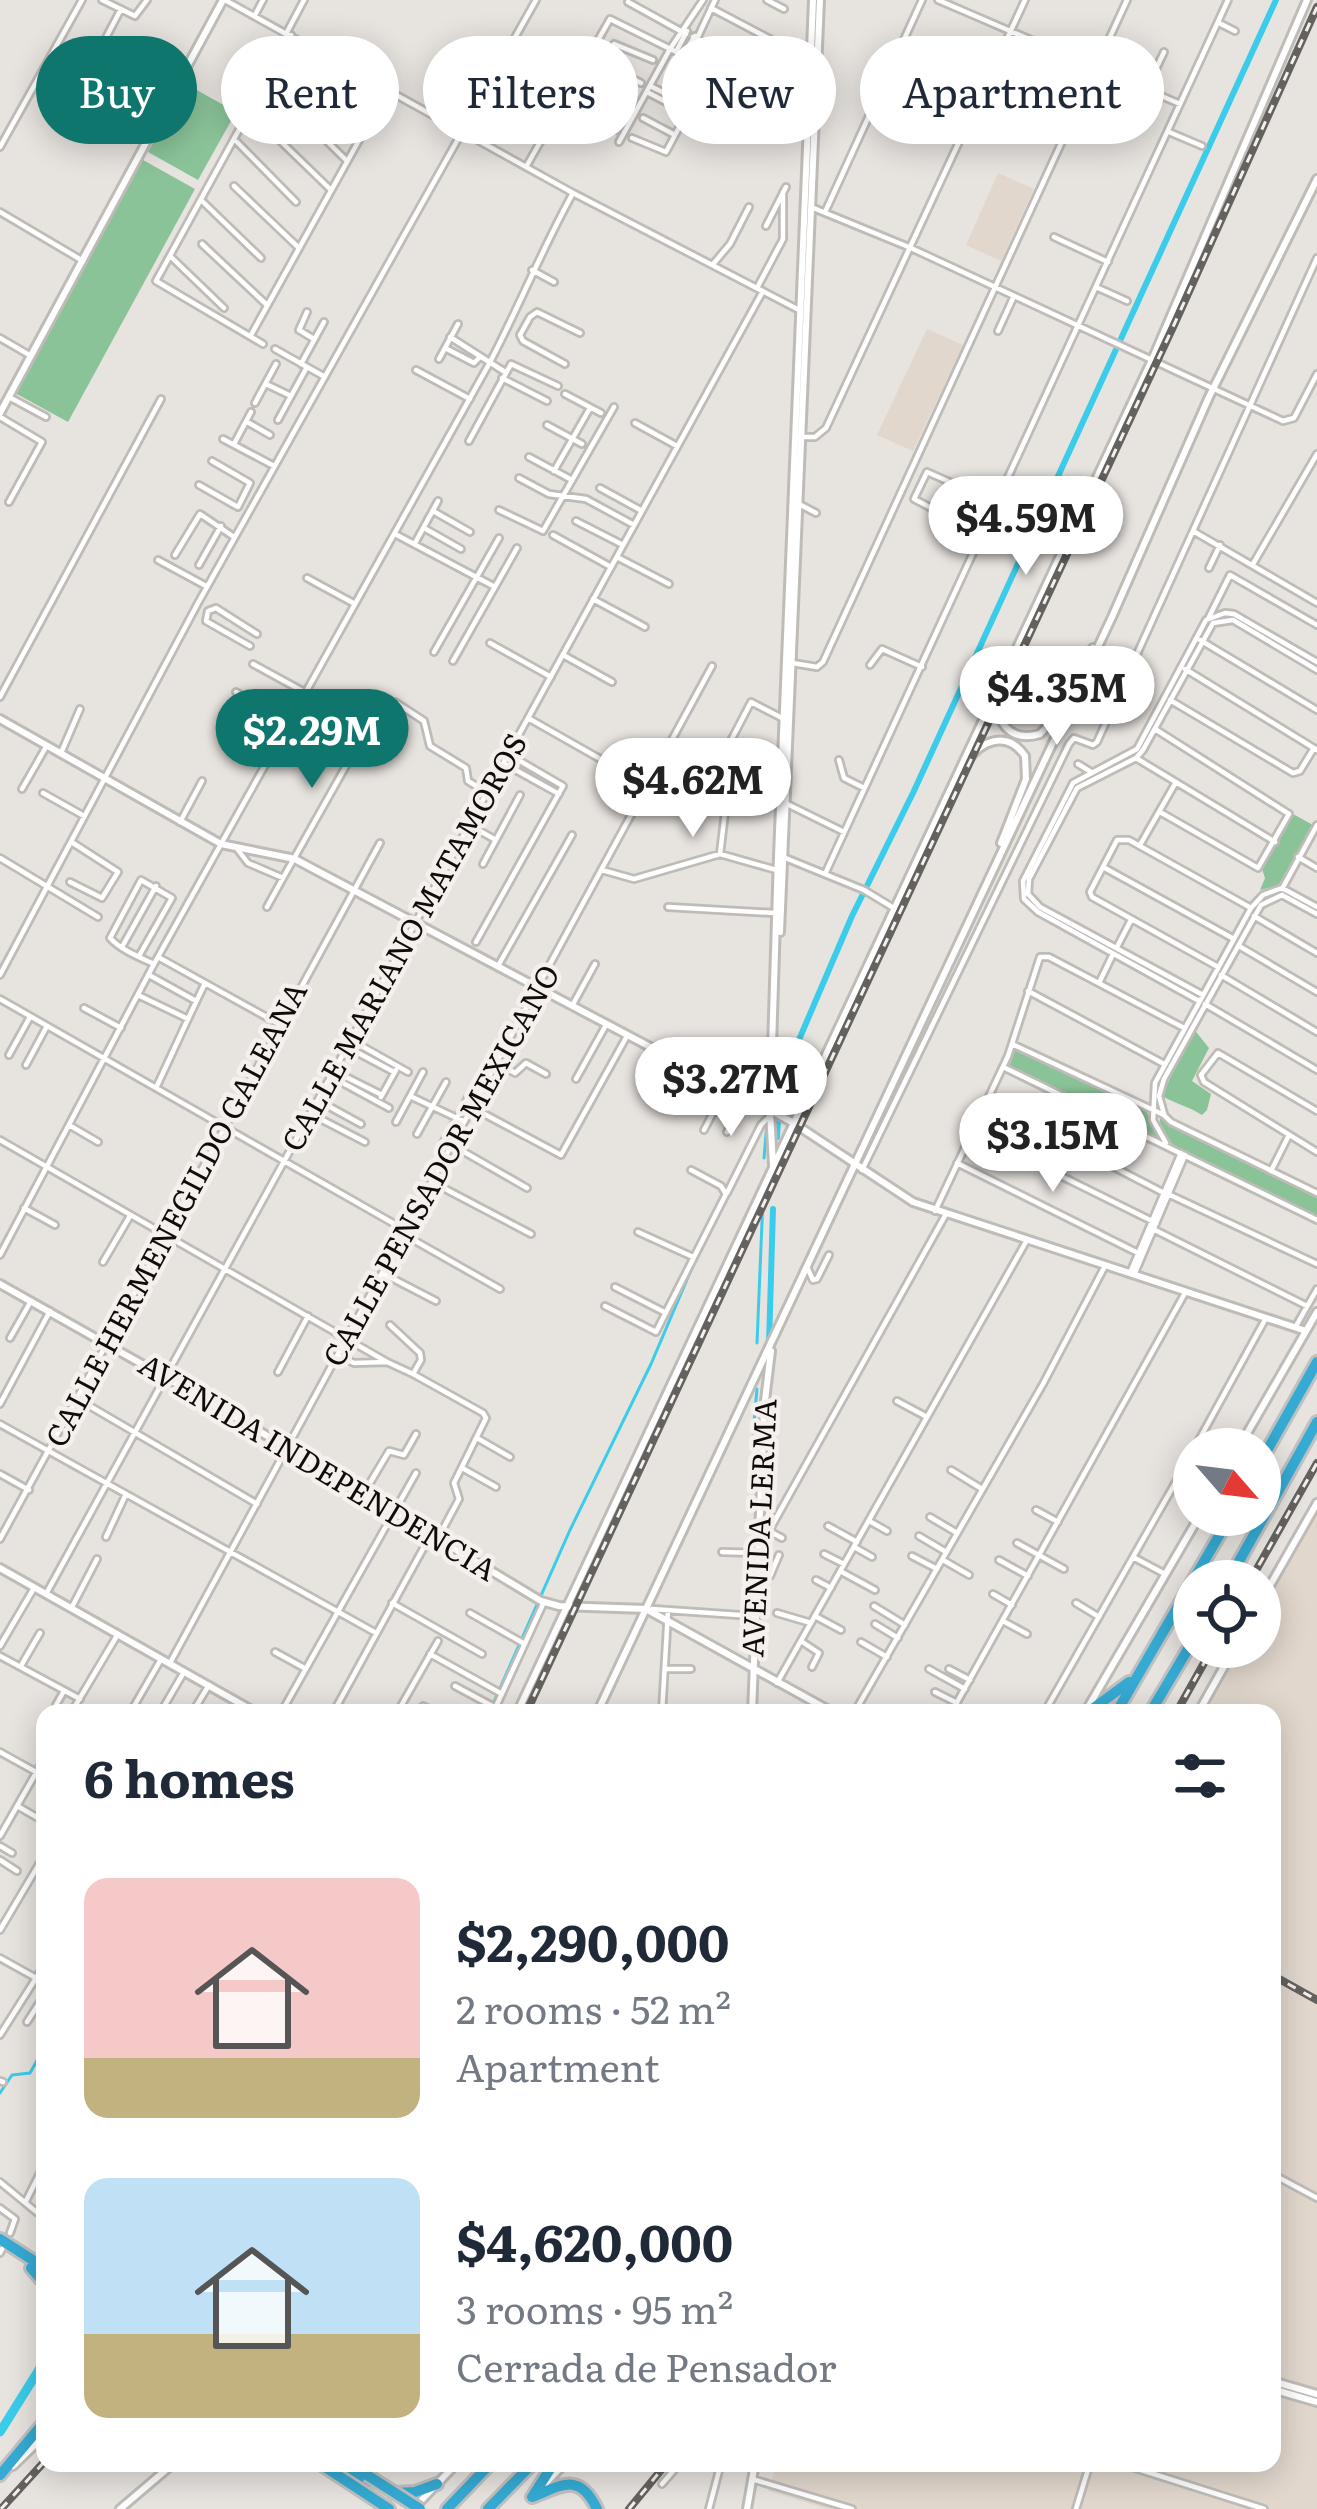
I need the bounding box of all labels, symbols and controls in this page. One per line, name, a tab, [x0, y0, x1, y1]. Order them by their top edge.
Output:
chip: Buy	[36, 36, 197, 144]
chip: Rent	[221, 36, 399, 144]
chip: Filters	[423, 36, 638, 144]
chip: New	[662, 36, 836, 144]
chip: Apartment	[860, 36, 1164, 144]
pin: $4.59M	[928, 476, 1124, 578]
text: $4.59M	[955, 486, 1097, 544]
pin: $4.35M	[959, 646, 1155, 748]
text: $4.35M	[987, 656, 1127, 714]
pin: $2.29M	[214, 689, 410, 791]
text: $2.29M	[243, 699, 381, 757]
street label: CALLE MARIANO MATAMOROS	[269, 725, 536, 1158]
pin: $4.62M	[595, 738, 791, 840]
text: $4.62M	[622, 748, 764, 806]
street label: CALLE PENSADOR MEXICANO	[310, 956, 569, 1374]
street label: CALLE HERMENEGILDO GALEANA	[33, 973, 316, 1454]
pin: $3.27M	[633, 1037, 829, 1139]
text: $3.27M	[662, 1047, 800, 1105]
pin: $3.15M	[955, 1093, 1151, 1195]
text: $3.15M	[986, 1103, 1120, 1161]
street label: AVENIDA INDEPENDENCIA	[131, 1341, 506, 1590]
street label: AVENIDA LERMA	[728, 1397, 786, 1658]
north arrow	[1173, 1428, 1281, 1536]
map controls	[1173, 1428, 1281, 1668]
button: locate	[1173, 1560, 1281, 1668]
text: 6 homes	[84, 1738, 295, 1814]
icon: filters	[1167, 1743, 1233, 1809]
text: $2,290,000	[456, 1902, 729, 1978]
icon: home	[180, 1926, 324, 2070]
text: 2 rooms · 52 m²	[456, 1978, 731, 2036]
text: Apartment	[456, 2036, 660, 2094]
text: $4,620,000	[456, 2202, 733, 2278]
icon: home	[180, 2226, 324, 2370]
text: 3 rooms · 95 m²	[456, 2278, 733, 2336]
text: Cerrada de Pensador	[456, 2336, 837, 2394]

